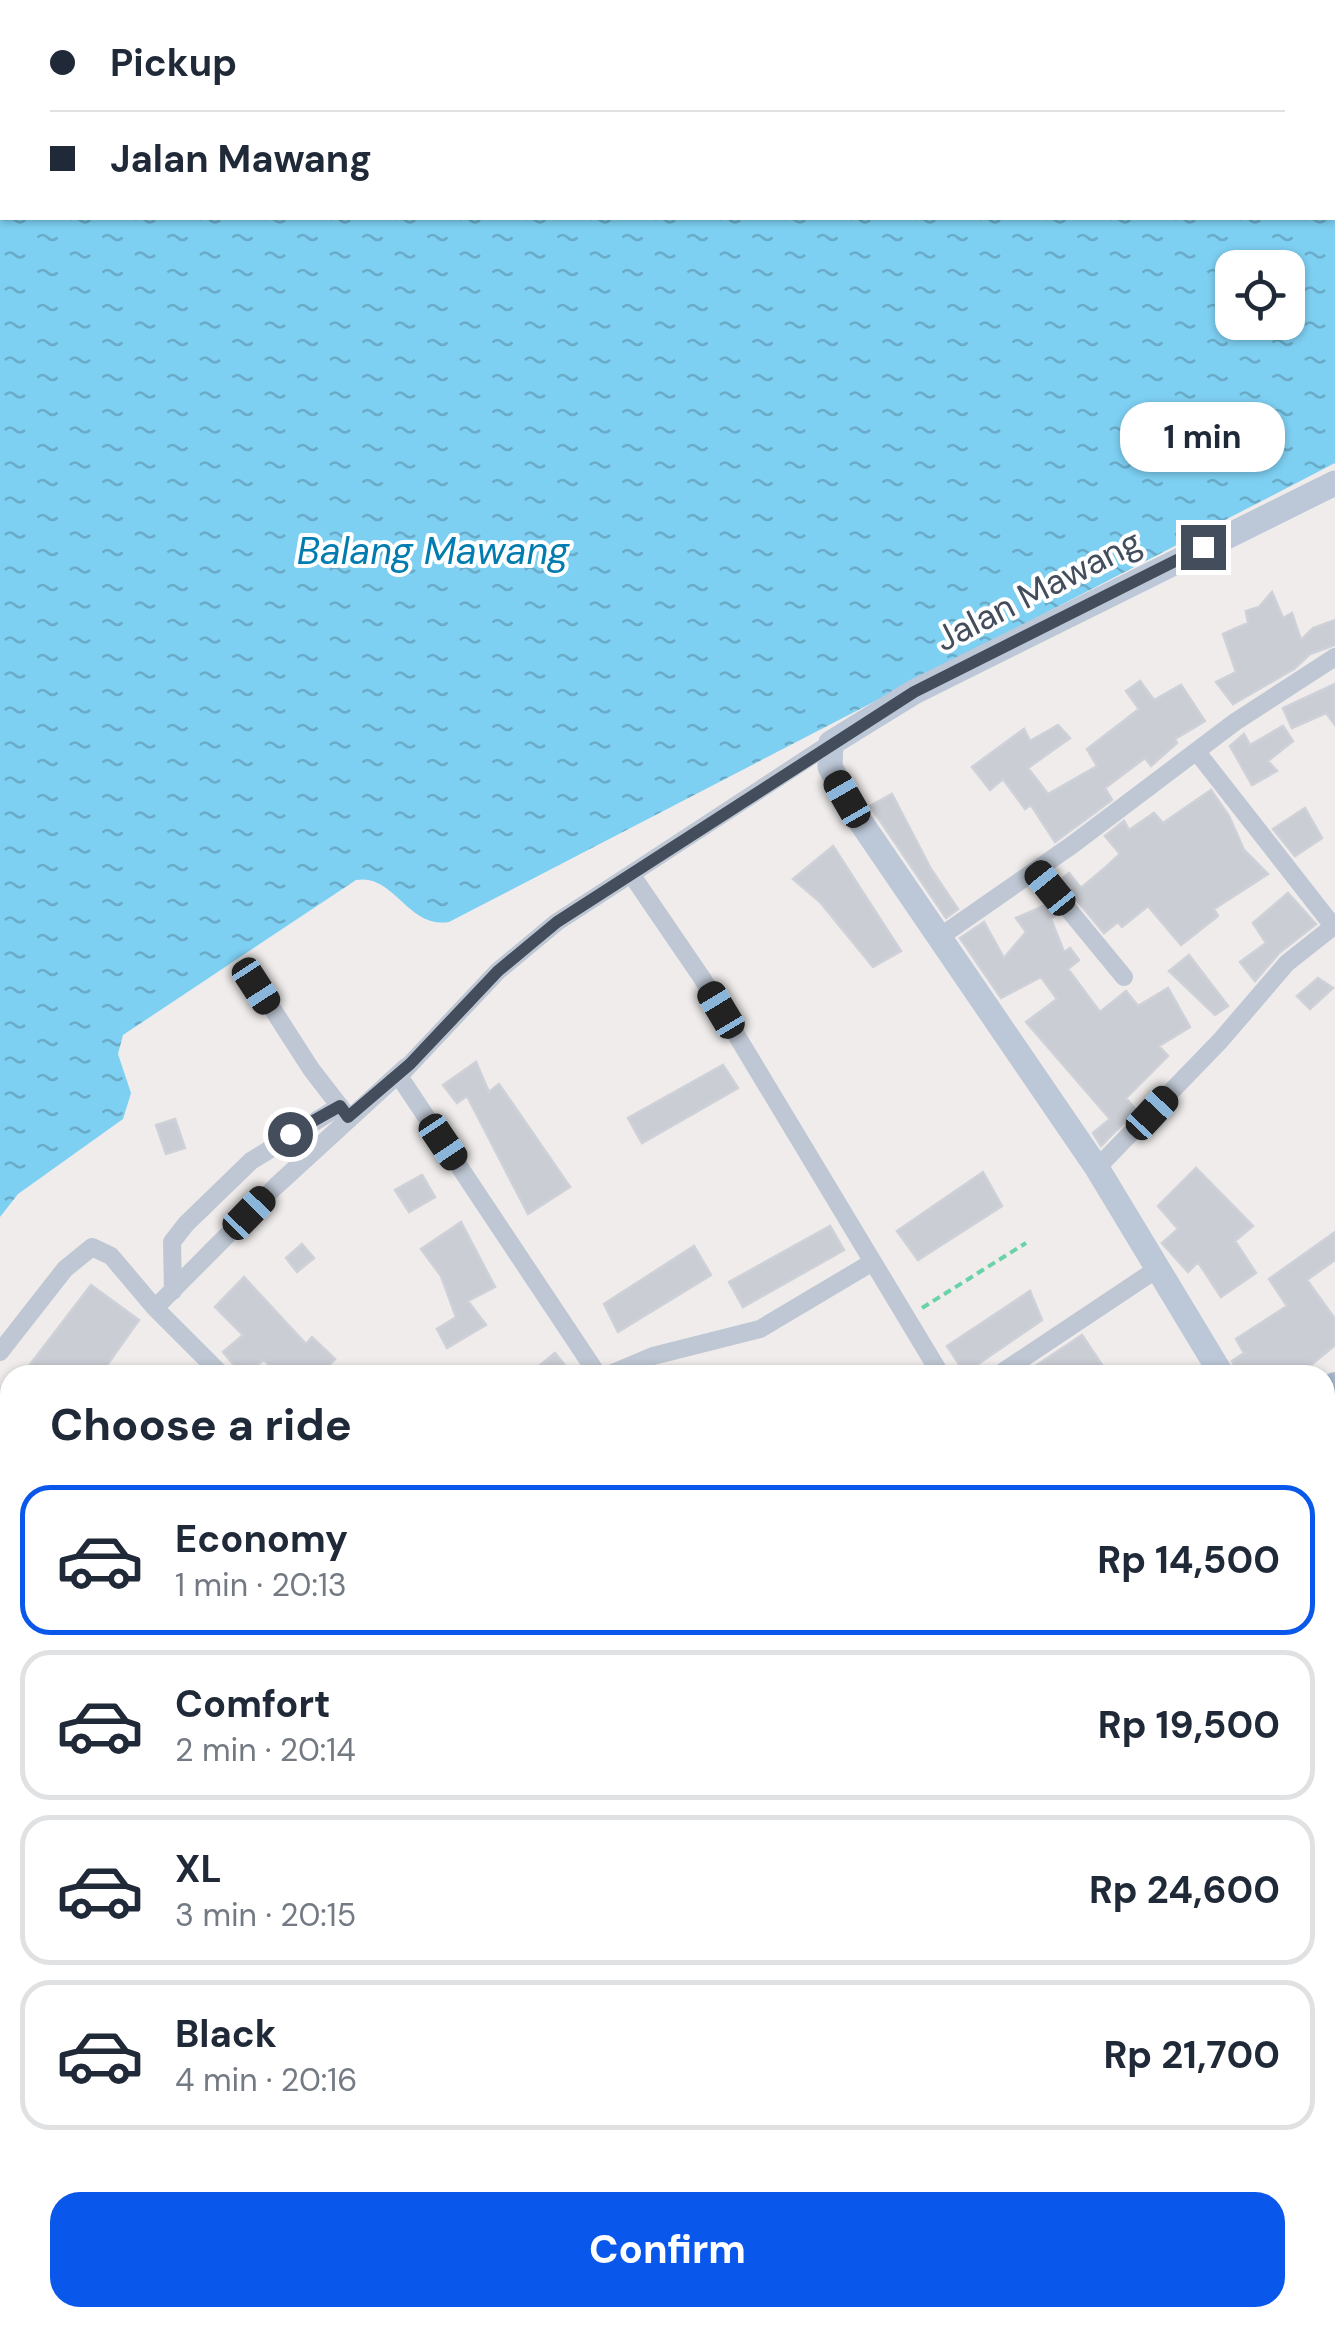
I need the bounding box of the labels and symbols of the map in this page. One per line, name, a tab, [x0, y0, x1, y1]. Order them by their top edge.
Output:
callout: 1 min	[1120, 402, 1286, 472]
street label: Jalan Mawang	[927, 518, 1149, 662]
route end	[1181, 525, 1226, 570]
water label: Balang Mawang	[297, 526, 570, 576]
car	[819, 766, 875, 832]
car	[1019, 855, 1081, 921]
car	[227, 953, 285, 1019]
car	[693, 977, 749, 1043]
car	[1121, 1081, 1183, 1145]
car	[414, 1109, 472, 1175]
route start	[268, 1112, 313, 1157]
car	[217, 1181, 281, 1245]

